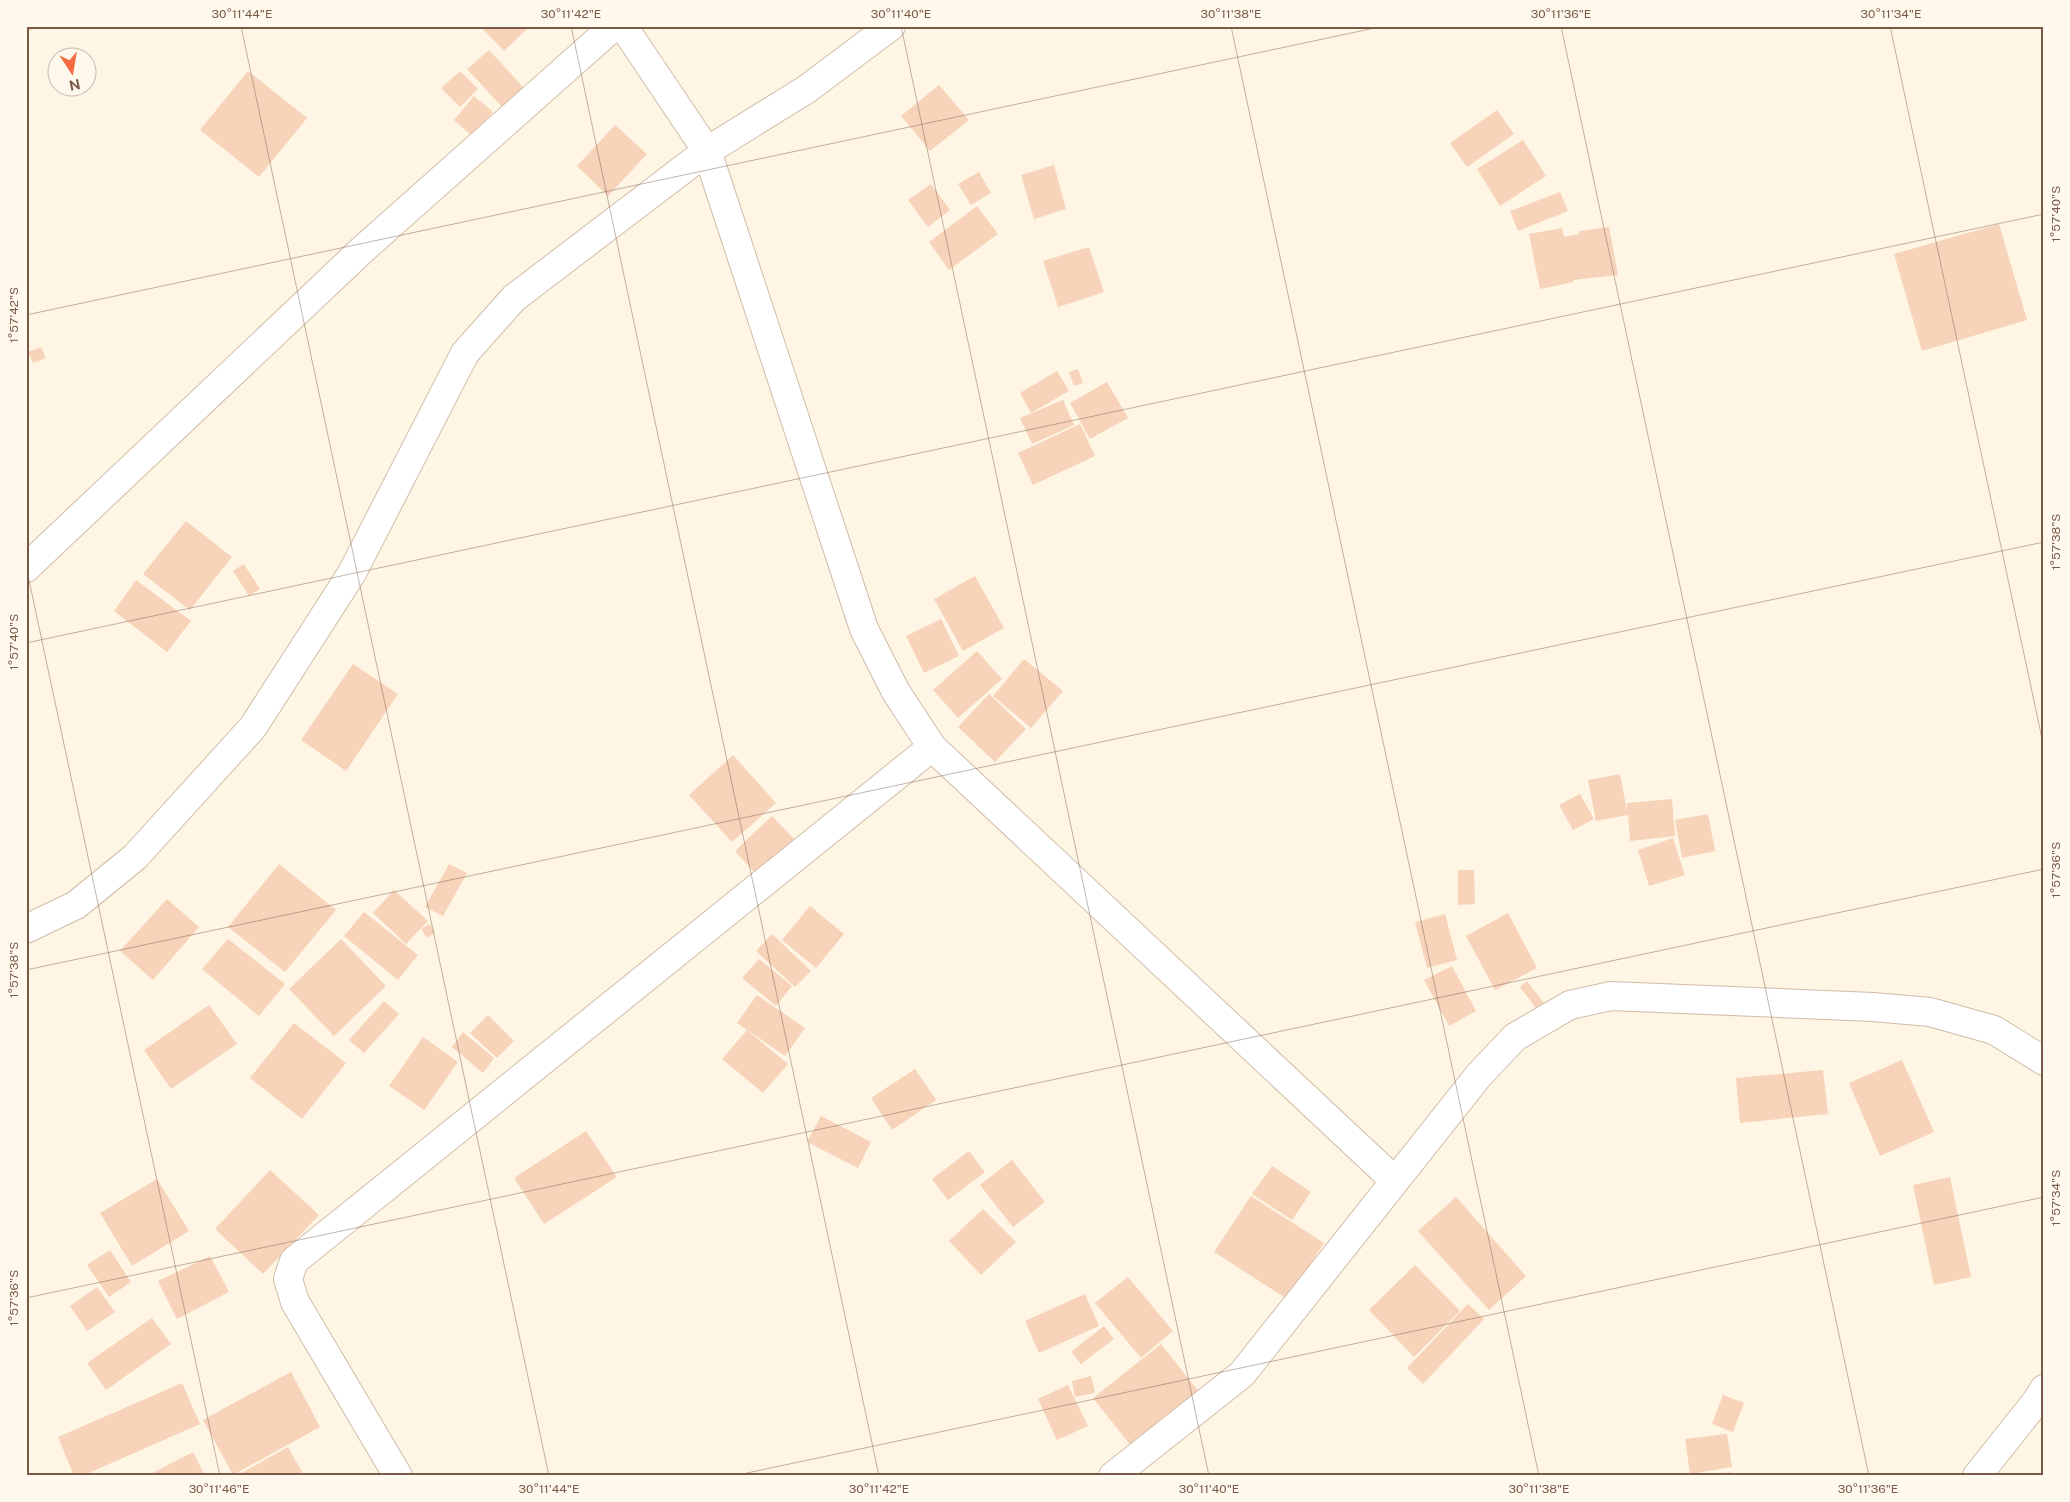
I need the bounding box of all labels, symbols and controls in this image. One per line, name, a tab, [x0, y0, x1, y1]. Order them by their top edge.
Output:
text: 30°11'44"E	[212, 7, 272, 21]
text: 30°11'42"E	[541, 7, 601, 21]
text: 30°11'40"E	[871, 7, 931, 21]
text: 30°11'38"E	[1201, 7, 1261, 21]
text: 30°11'36"E	[1531, 7, 1591, 21]
text: 30°11'34"E	[1861, 7, 1921, 21]
north arrow	[48, 48, 98, 98]
text: N	[68, 76, 82, 94]
text: 1°57'40"S	[2049, 186, 2063, 242]
text: 1°57'42"S	[7, 287, 21, 343]
text: 1°57'38"S	[2049, 514, 2063, 570]
text: 1°57'40"S	[7, 614, 21, 670]
text: 1°57'36"S	[2049, 842, 2063, 898]
text: 1°57'38"S	[7, 942, 21, 998]
text: 1°57'34"S	[2049, 1170, 2063, 1226]
text: 1°57'36"S	[7, 1270, 21, 1326]
text: 30°11'46"E	[189, 1482, 249, 1496]
text: 30°11'44"E	[519, 1482, 579, 1496]
text: 30°11'42"E	[849, 1482, 909, 1496]
text: 30°11'40"E	[1179, 1482, 1239, 1496]
text: 30°11'38"E	[1509, 1482, 1569, 1496]
text: 30°11'36"E	[1838, 1482, 1898, 1496]

